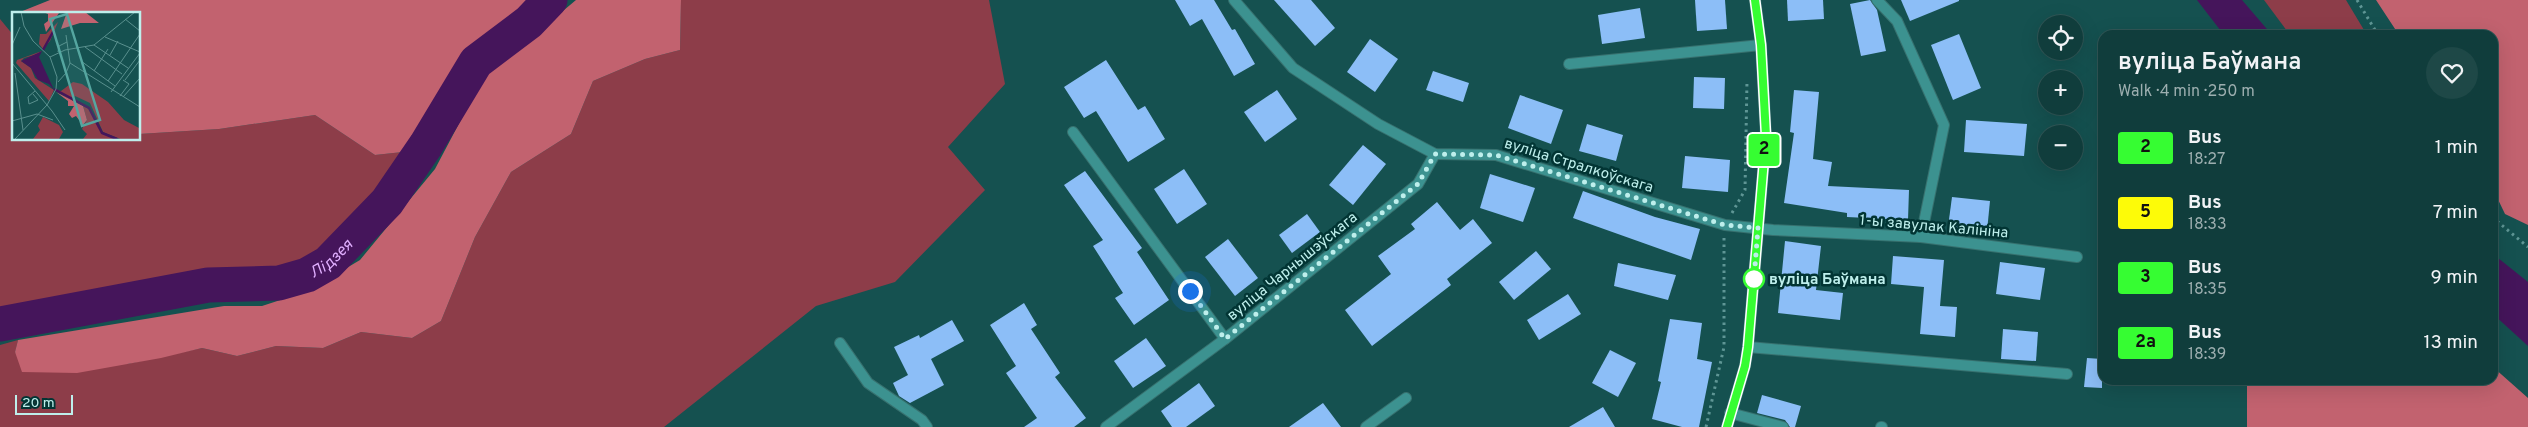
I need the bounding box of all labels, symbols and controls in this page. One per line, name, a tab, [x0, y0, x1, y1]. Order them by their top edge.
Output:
inset map	[12, 12, 140, 140]
map controls	[2038, 15, 2083, 170]
button: locate	[2038, 15, 2083, 60]
button: heart	[2426, 47, 2478, 99]
text: вуліца Баўмана	[2118, 48, 2301, 78]
button: +	[2038, 70, 2083, 115]
text: Walk · 4 min · 250 m	[2118, 82, 2255, 102]
button: −	[2038, 125, 2083, 170]
text: Bus	[2188, 126, 2222, 150]
line badge: 2	[1748, 134, 1780, 166]
street label: вуліца Стралкоўскага	[1502, 135, 1655, 198]
text: 2	[2140, 136, 2151, 159]
text: 1 min	[2435, 136, 2478, 160]
text: 2	[1758, 138, 1770, 161]
text: 18:27	[2188, 150, 2225, 170]
text: Bus	[2188, 191, 2222, 215]
text: 5	[2140, 201, 2151, 224]
text: 7 min	[2433, 201, 2478, 225]
street label: вуліца Чарнышэўскага	[1224, 209, 1362, 326]
street label: 1-ы завулак Калініна	[1859, 212, 2009, 243]
text: 18:33	[2188, 215, 2227, 235]
water label: Лідзея	[306, 235, 358, 284]
text: Bus	[2188, 256, 2222, 280]
text: 3	[2140, 266, 2151, 289]
text: 9 min	[2431, 266, 2478, 290]
marker: вуліца Баўмана	[1743, 268, 1765, 290]
place label: вуліца Баўмана	[1769, 271, 1886, 290]
your location	[1178, 279, 1203, 304]
text: 18:35	[2188, 280, 2227, 300]
text: Bus	[2188, 321, 2222, 345]
text: 2а	[2135, 331, 2156, 354]
text: 13 min	[2423, 331, 2478, 355]
text: 18:39	[2188, 345, 2226, 365]
scale bar	[15, 392, 72, 415]
text: 20 m	[22, 395, 55, 412]

